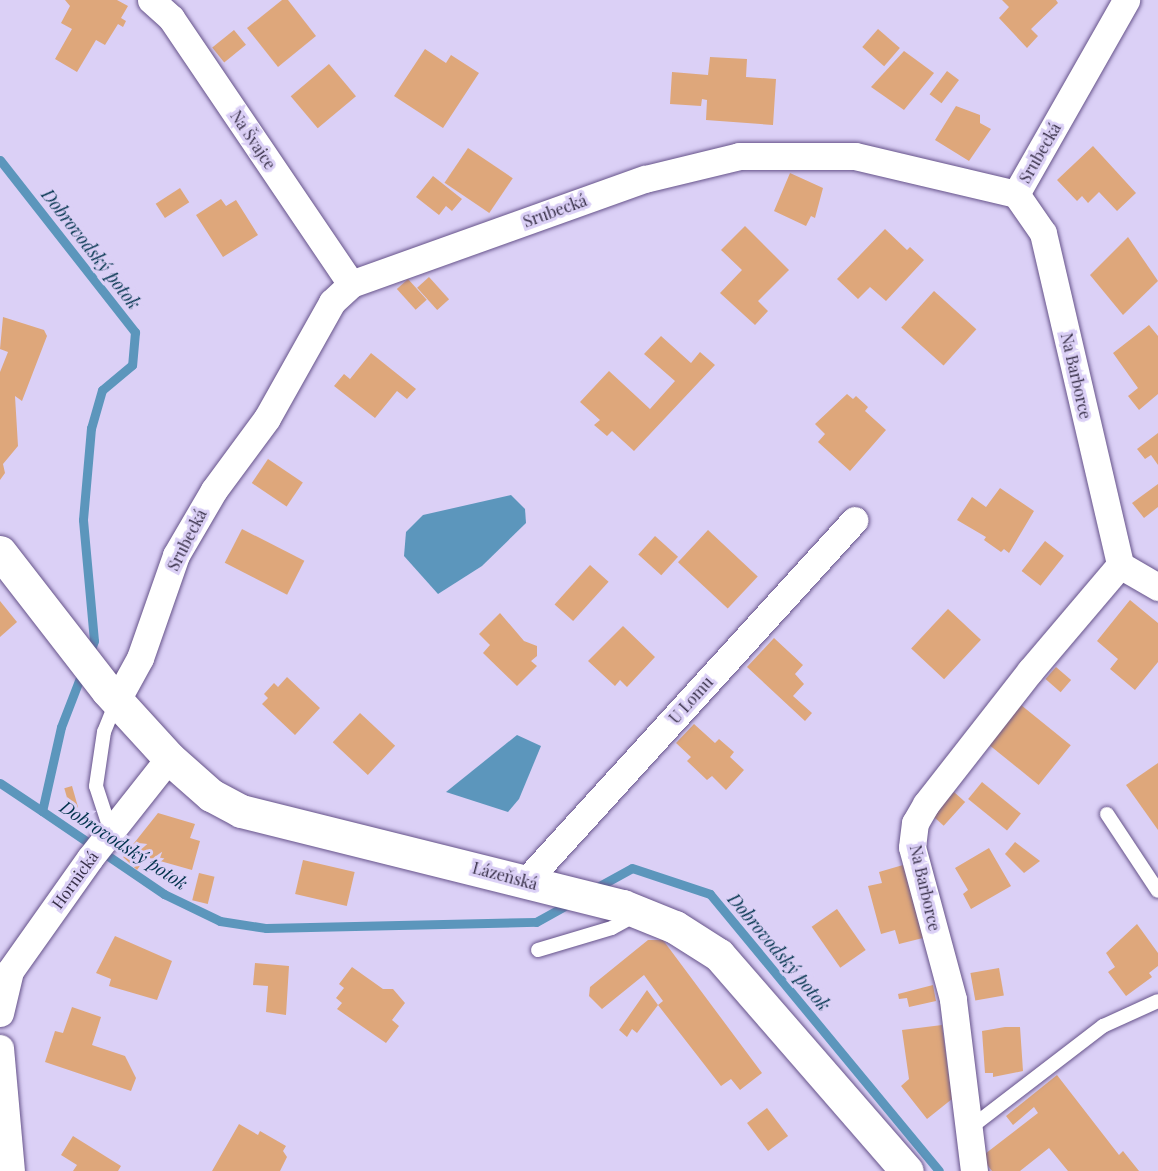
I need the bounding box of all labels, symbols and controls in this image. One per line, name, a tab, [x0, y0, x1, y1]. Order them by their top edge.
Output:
street label: Na Švajce	[226, 107, 280, 173]
street label: Srubecká	[1015, 119, 1065, 187]
water label: Dobrovodský potok	[37, 184, 145, 314]
street label: Srubecká	[520, 191, 590, 231]
street label: Na Barborce	[1057, 331, 1095, 421]
street label: Srubecká	[163, 506, 211, 574]
street label: U Lomu	[665, 673, 717, 727]
water label: Dobrovodský potok	[56, 796, 192, 894]
street label: Na Barborce	[906, 843, 944, 933]
street label: Hornická	[48, 848, 102, 912]
street label: Lázeňská	[470, 858, 540, 894]
water label: Dobrovodský potok	[723, 889, 835, 1015]

